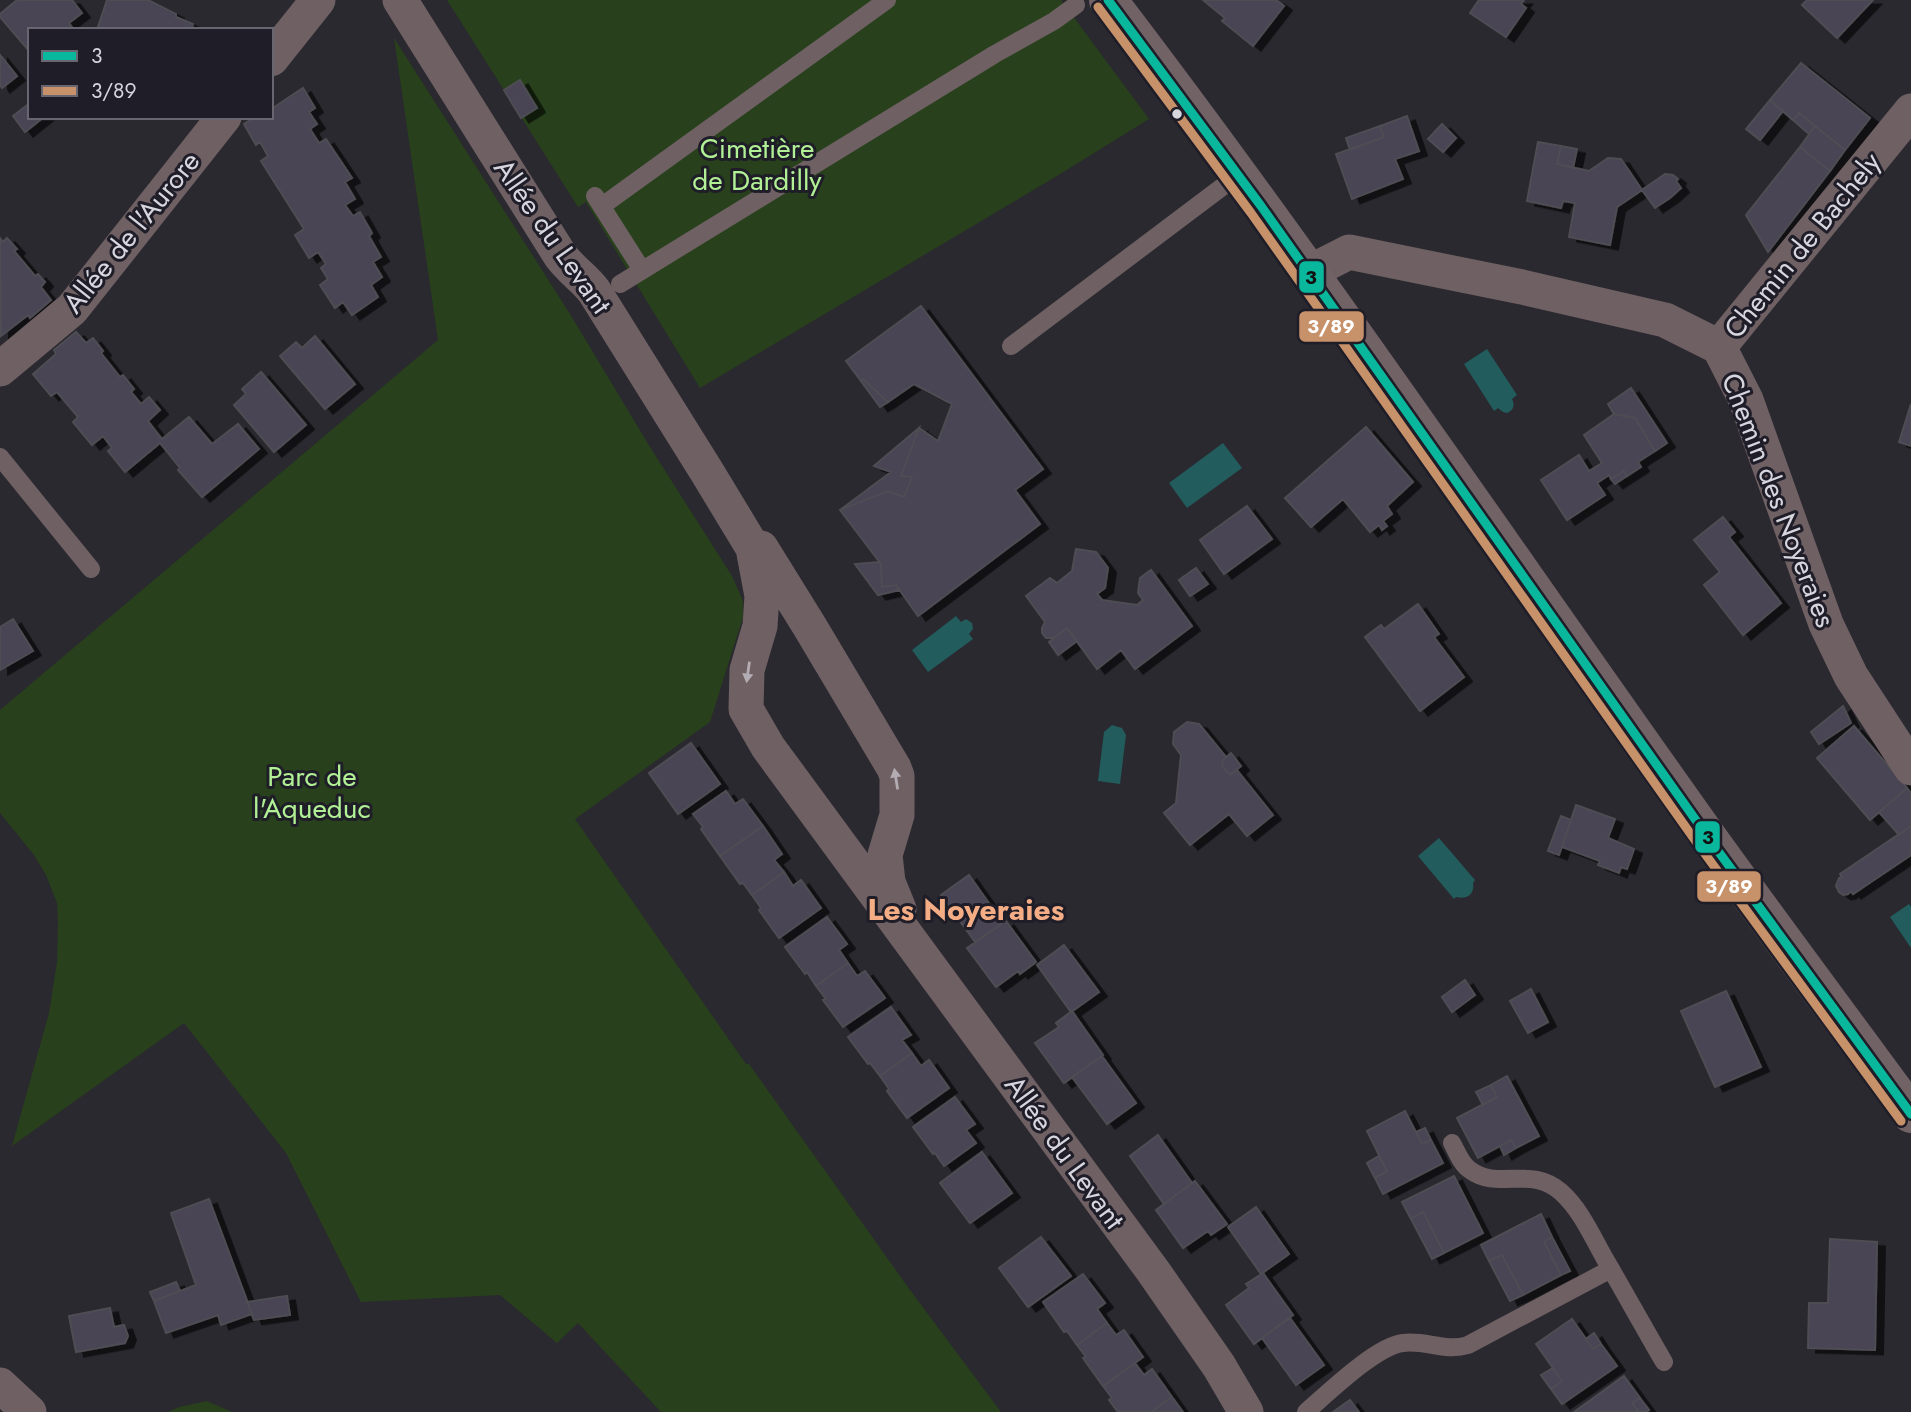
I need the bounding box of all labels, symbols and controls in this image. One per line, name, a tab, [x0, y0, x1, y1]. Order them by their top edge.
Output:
legend	[28, 28, 273, 119]
text: 3	[91, 41, 102, 71]
text: 3/89	[91, 76, 137, 106]
unlabelled marker	[1170, 107, 1184, 121]
park label: Cimetière de Dardilly	[692, 128, 822, 201]
street label: Allée de l'Aurore	[53, 142, 210, 322]
street label: Chemin de Bachely	[1714, 143, 1891, 347]
street label: Allée du Levant	[484, 150, 622, 323]
line badge: 3	[1298, 260, 1325, 294]
text: 3	[1305, 264, 1317, 291]
line badge: 3/89	[1298, 310, 1365, 343]
text: 3/89	[1307, 313, 1355, 340]
street label: Chemin des Noyeraies	[1711, 367, 1846, 633]
one-way arrow	[742, 661, 753, 683]
park label: Parc de l'Aqueduc	[253, 756, 371, 829]
one-way arrow	[890, 768, 901, 790]
line badge: 3	[1694, 820, 1721, 854]
text: 3	[1702, 824, 1714, 851]
line badge: 3/89	[1696, 870, 1762, 903]
text: 3/89	[1705, 873, 1753, 900]
district label: Les Noyeraies	[868, 888, 1064, 931]
street label: Allée du Levant	[995, 1067, 1135, 1238]

